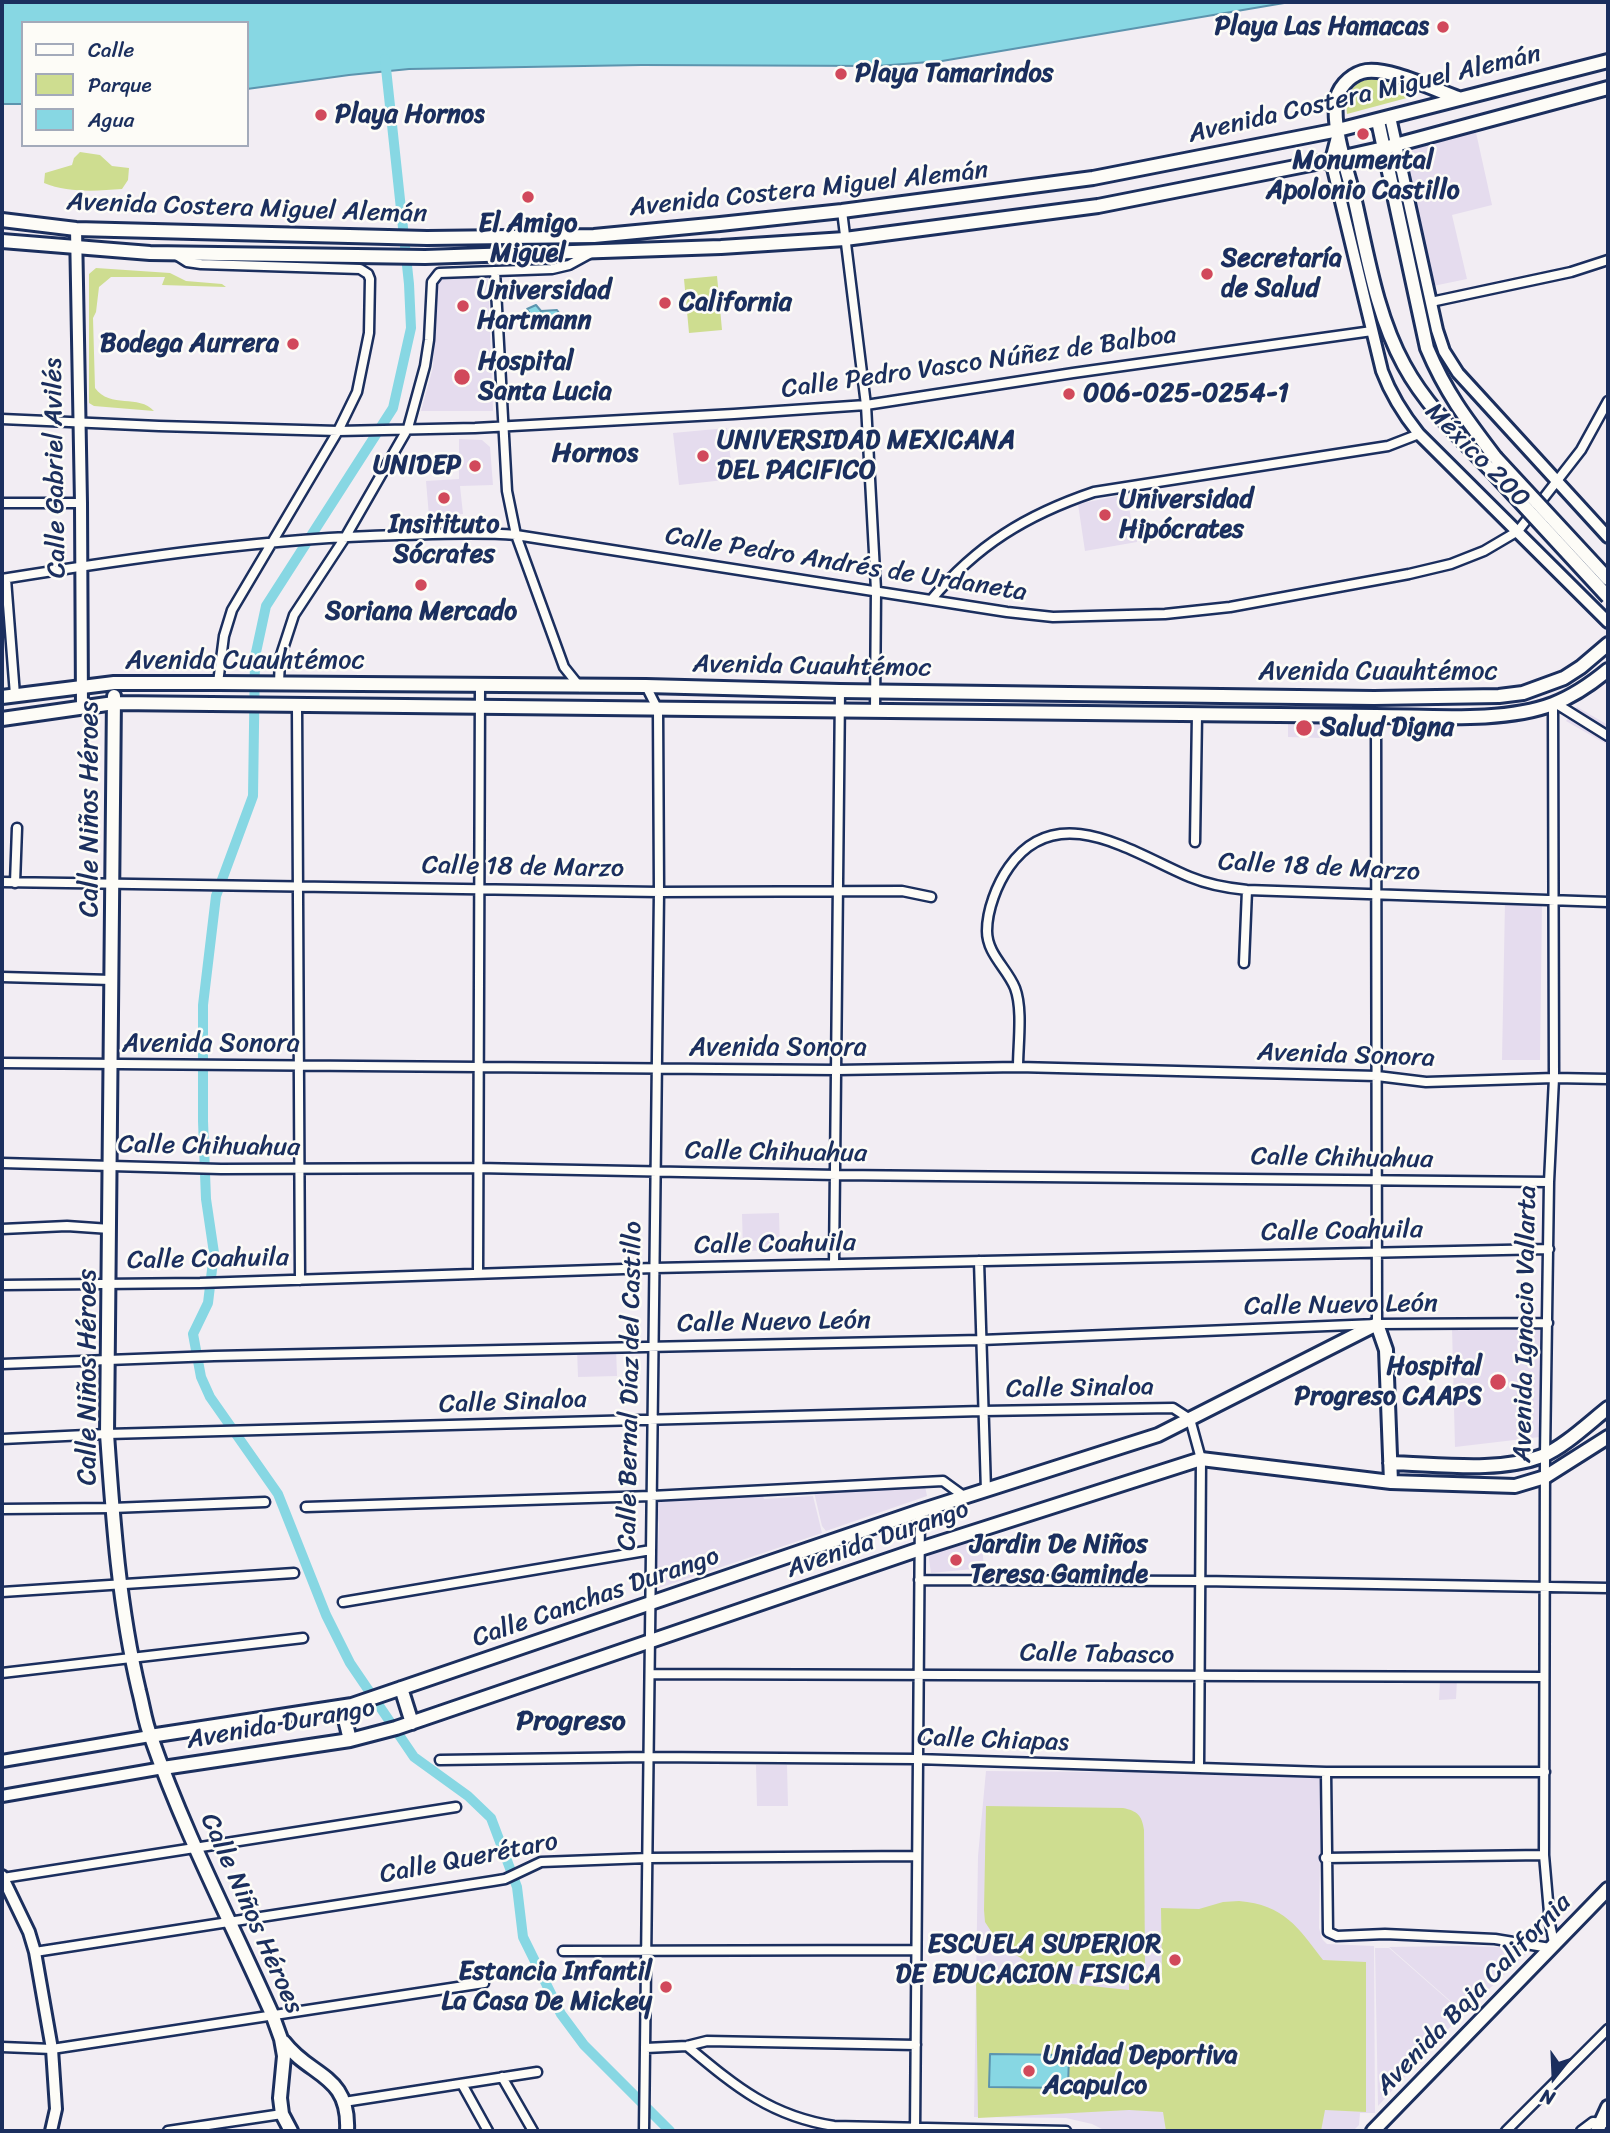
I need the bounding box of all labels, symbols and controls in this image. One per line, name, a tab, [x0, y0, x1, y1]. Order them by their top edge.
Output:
place label: Playa Las Hamacas	[1215, 11, 1429, 43]
marker: Playa Las Hamacas	[1435, 19, 1451, 35]
legend	[21, 21, 248, 147]
text: Calle	[88, 31, 134, 69]
street label: Avenida Costera Miguel Alemán	[1186, 39, 1544, 151]
place label: Playa Tamarindos	[855, 58, 1054, 90]
text: Parque	[88, 66, 152, 104]
marker: Playa Tamarindos	[833, 66, 849, 82]
place label: Playa Hornos	[335, 99, 485, 131]
text: Agua	[88, 101, 134, 139]
marker: Playa Hornos	[313, 107, 329, 123]
marker: Monumental Apolonio Castillo	[1355, 126, 1371, 142]
place label: Monumental Apolonio Castillo	[1266, 145, 1460, 206]
street label: Avenida Costera Miguel Alemán	[628, 156, 990, 224]
street label: Avenida Costera Miguel Alemán	[66, 187, 428, 231]
marker: El Amigo Miguel	[520, 189, 536, 205]
place label: El Amigo Miguel	[478, 208, 578, 270]
place label: Secretaría de Salud	[1221, 243, 1342, 304]
marker: Secretaría de Salud	[1199, 266, 1215, 282]
place label: Universidad Hartmann	[477, 275, 611, 336]
place label: California	[679, 287, 792, 319]
marker: California	[657, 295, 673, 311]
marker: Universidad Hartmann	[455, 298, 471, 314]
street label: Calle Pedro Vasco Núñez de Balboa	[779, 320, 1179, 406]
place label: Bodega Aurrera	[100, 328, 279, 360]
marker: Bodega Aurrera	[285, 336, 301, 352]
place label: Hospital Santa Lucia	[478, 346, 612, 408]
street label: Calle Gabriel Avilés	[38, 358, 74, 578]
marker: Hospital Santa Lucia	[452, 367, 472, 387]
place label: 006-025-0254-1	[1083, 378, 1289, 410]
marker: 006-025-0254-1	[1061, 386, 1077, 402]
street label: México 200	[1418, 397, 1536, 515]
place label: UNIVERSIDAD MEXICANA DEL PACIFICO	[717, 425, 1015, 486]
district label: Hornos	[552, 437, 638, 471]
marker: UNIVERSIDAD MEXICANA DEL PACIFICO	[695, 448, 711, 464]
place label: UNIDEP	[373, 450, 461, 482]
marker: UNIDEP	[467, 458, 483, 474]
place label: Universidad Hipócrates	[1119, 484, 1253, 546]
marker: Insitituto Sócrates	[436, 490, 452, 506]
marker: Universidad Hipócrates	[1097, 507, 1113, 523]
place label: Insitituto Sócrates	[389, 509, 499, 570]
street label: Calle Pedro Andrés de Urdaneta	[663, 521, 1029, 609]
marker: Soriana Mercado	[413, 577, 429, 593]
place label: Soriana Mercado	[325, 596, 517, 628]
street label: Avenida Cuauhtémoc	[126, 645, 364, 677]
street label: Avenida Cuauhtémoc	[692, 649, 932, 685]
street label: Avenida Cuauhtémoc	[1259, 656, 1497, 688]
street label: Calle Niños Héroes	[74, 701, 106, 917]
place label: Salud Digna	[1320, 712, 1454, 744]
marker: Salud Digna	[1294, 718, 1314, 738]
street label: Calle 18 de Marzo	[1217, 847, 1421, 889]
street label: Calle 18 de Marzo	[422, 851, 624, 885]
street label: Avenida Sonora	[122, 1028, 300, 1060]
street label: Avenida Sonora	[689, 1032, 867, 1064]
street label: Avenida Sonora	[1257, 1037, 1435, 1075]
street label: Calle Chihuahua	[118, 1130, 300, 1164]
street label: Calle Chihuahua	[685, 1136, 867, 1170]
street label: Calle Chihuahua	[1251, 1142, 1433, 1176]
street label: Avenida Ignacio Vallarta	[1508, 1185, 1544, 1463]
street label: Calle Coahuila	[1261, 1215, 1423, 1249]
street label: Calle Bernal Díaz del Castillo	[613, 1221, 649, 1551]
street label: Calle Coahuila	[694, 1228, 856, 1262]
street label: Calle Coahuila	[127, 1243, 289, 1277]
street label: Calle Niños Héroes	[72, 1269, 104, 1485]
street label: Calle Nuevo León	[1244, 1289, 1438, 1323]
street label: Calle Nuevo León	[677, 1306, 871, 1340]
place label: Hospital Progreso CAAPS	[1294, 1351, 1482, 1412]
street label: Calle Sinaloa	[1006, 1372, 1154, 1406]
marker: Hospital Progreso CAAPS	[1488, 1372, 1508, 1392]
street label: Calle Sinaloa	[438, 1385, 588, 1421]
street label: Avenida Durango	[783, 1494, 973, 1586]
place label: Jardin De Niños Teresa Gaminde	[970, 1529, 1148, 1590]
street label: Calle Canchas Durango	[468, 1541, 724, 1655]
marker: Jardin De Niños Teresa Gaminde	[948, 1552, 964, 1568]
street label: Calle Tabasco	[1019, 1638, 1175, 1672]
street label: Avenida Durango	[185, 1693, 377, 1757]
district label: Progreso	[516, 1705, 626, 1739]
street label: Calle Chiapas	[917, 1723, 1069, 1759]
street label: Calle Niños Héroes	[193, 1809, 309, 2019]
street label: Calle Querétaro	[377, 1826, 561, 1892]
street label: Avenida Baja California	[1370, 1888, 1578, 2102]
place label: ESCUELA SUPERIOR DE EDUCACION FISICA	[895, 1929, 1161, 1990]
marker: ESCUELA SUPERIOR DE EDUCACION FISICA	[1167, 1952, 1183, 1968]
place label: Estancia Infantil La Casa De Mickey	[442, 1956, 652, 2018]
marker: Estancia Infantil La Casa De Mickey	[658, 1979, 674, 1995]
place label: Unidad Deportiva Acapulco	[1043, 2040, 1238, 2102]
north arrow	[1519, 2042, 1589, 2112]
marker: Unidad Deportiva Acapulco	[1021, 2063, 1037, 2079]
text: N	[1536, 2080, 1559, 2115]

